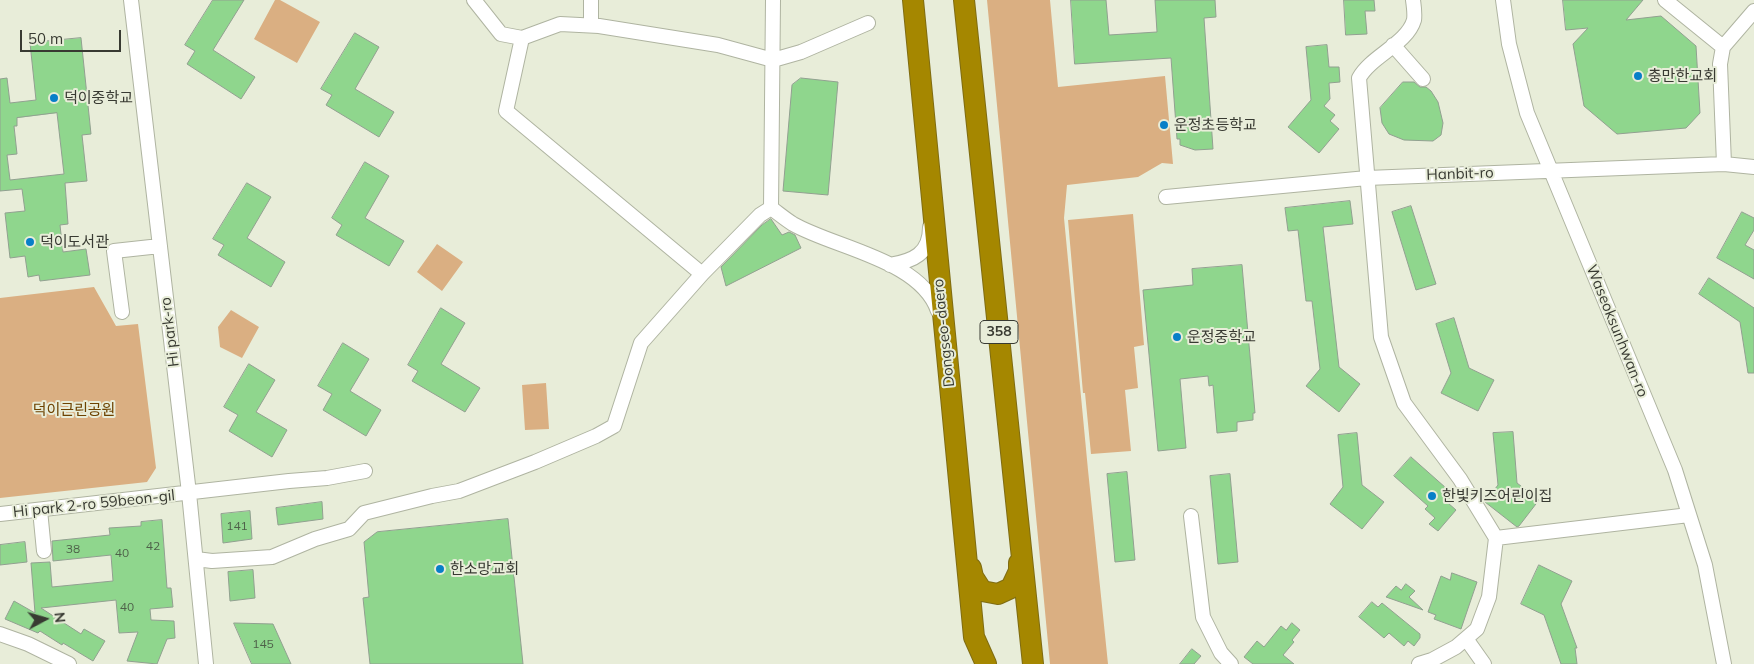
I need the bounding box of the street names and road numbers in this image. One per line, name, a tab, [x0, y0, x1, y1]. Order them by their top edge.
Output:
street label: Hanbit-ro	[1426, 164, 1494, 184]
street label: Waseoksunhwan-ro	[1582, 262, 1652, 400]
street label: Dongseo-daero	[929, 278, 959, 388]
street label: Hi park-ro	[157, 296, 183, 368]
road number: 358	[980, 321, 1018, 344]
street label: Hi park 2-ro 59beon-gil	[12, 487, 176, 521]

